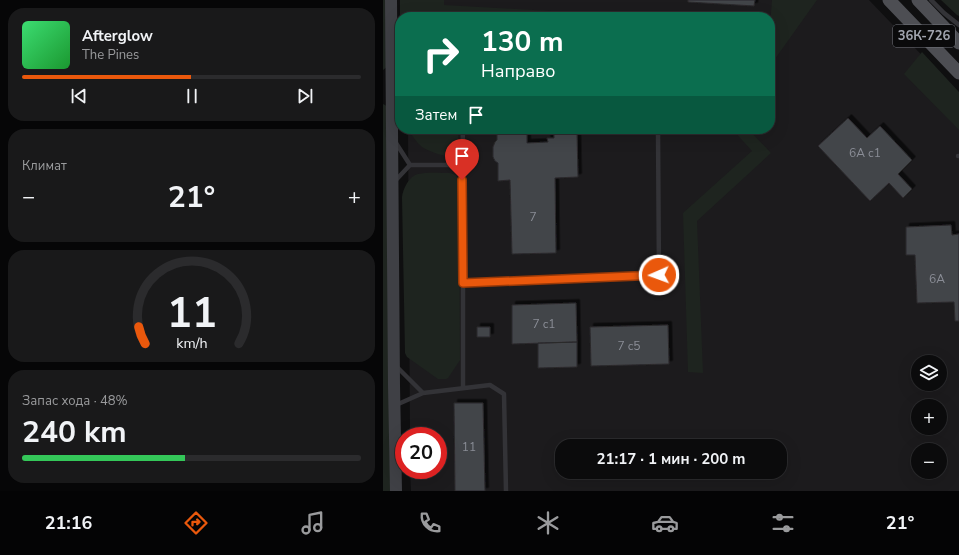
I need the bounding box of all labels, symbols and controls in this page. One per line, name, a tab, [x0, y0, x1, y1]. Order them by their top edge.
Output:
text: 130 m	[481, 23, 564, 61]
road number: 36К-726	[893, 25, 955, 47]
text: Afterglow	[82, 26, 153, 46]
icon: right	[415, 28, 467, 80]
text: The Pines	[82, 46, 139, 64]
text: Направо	[481, 59, 555, 83]
icon: previous	[68, 85, 90, 107]
icon: pause	[181, 85, 203, 107]
icon: next	[294, 85, 316, 107]
icon: arrive	[465, 104, 487, 126]
text: Затем	[415, 105, 457, 125]
pin	[445, 139, 479, 180]
icon: arrive	[451, 145, 473, 167]
house number: 6А с1	[849, 145, 881, 161]
text: Климат	[22, 157, 67, 175]
text: 21°	[168, 177, 215, 218]
text: −	[22, 182, 35, 212]
text: +	[348, 182, 361, 212]
house number: 7	[529, 209, 537, 225]
position arrow	[638, 254, 680, 296]
house number: 6А	[929, 271, 945, 287]
text: 11	[167, 285, 216, 342]
house number: 7 с1	[532, 316, 556, 332]
text: km/h	[176, 333, 207, 352]
house number: 7 с5	[617, 338, 641, 354]
map controls	[911, 355, 947, 479]
button: layers	[911, 355, 947, 391]
text: Запас хода · 48%	[22, 392, 128, 410]
button: +	[911, 399, 947, 435]
text: 240 km	[22, 412, 127, 453]
speed limit sign: 20	[395, 427, 447, 479]
house number: 11	[462, 439, 476, 455]
button: −	[911, 443, 947, 479]
text: 21:17 · 1 мин · 200 m	[596, 449, 746, 469]
icon: directions	[182, 509, 210, 537]
icon: music	[299, 509, 327, 537]
icon: phone	[416, 509, 444, 537]
icon: climate	[534, 509, 562, 537]
icon: car	[651, 509, 679, 537]
icon: filters	[769, 509, 797, 537]
text: 21:16	[45, 511, 92, 535]
text: 21°	[886, 511, 914, 535]

